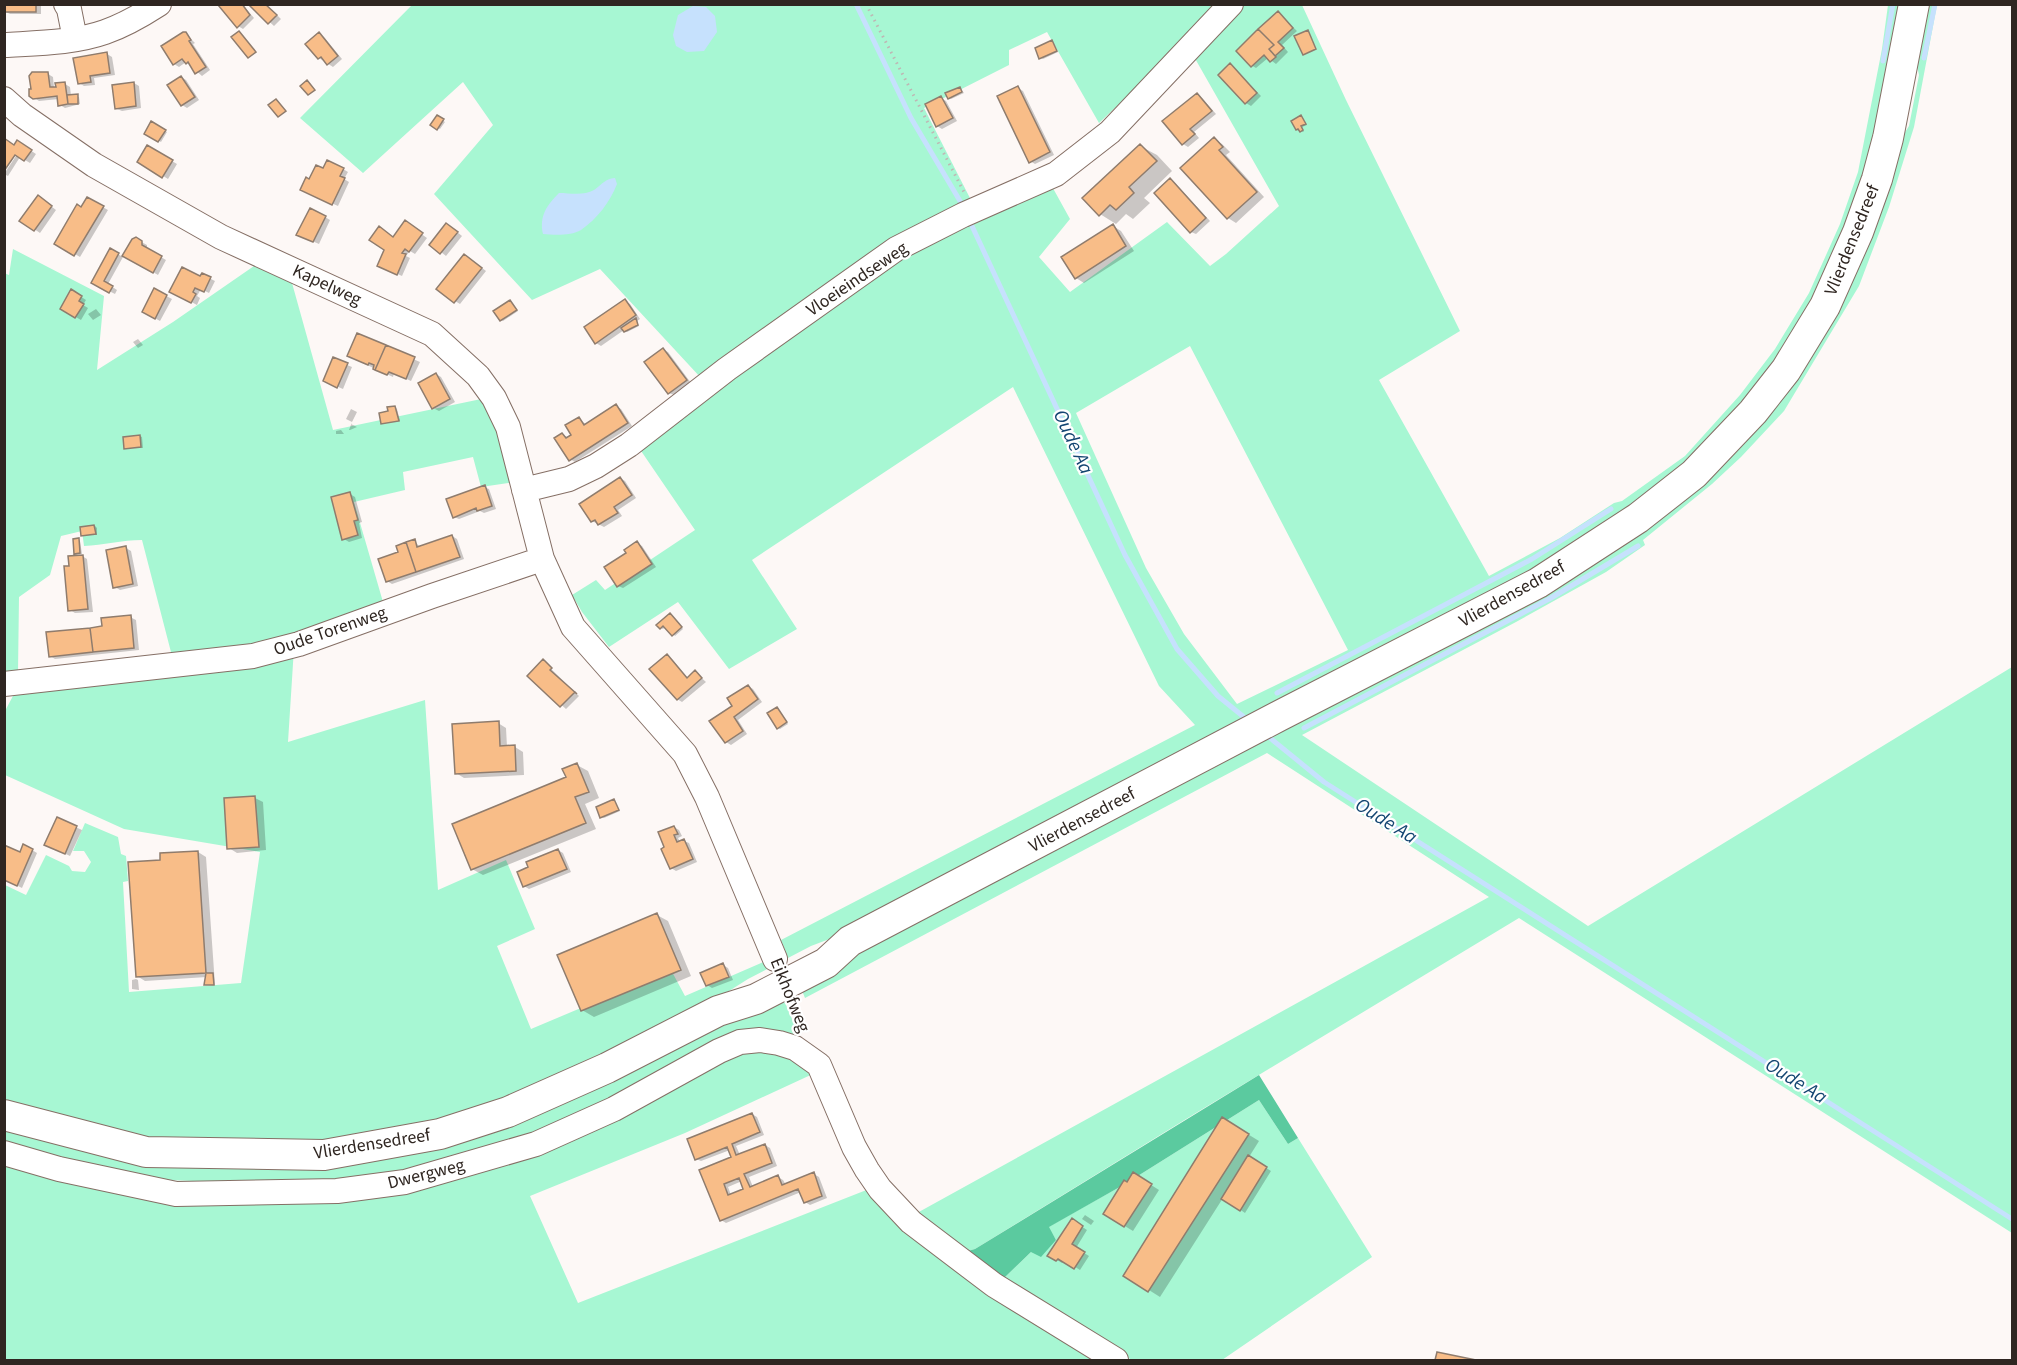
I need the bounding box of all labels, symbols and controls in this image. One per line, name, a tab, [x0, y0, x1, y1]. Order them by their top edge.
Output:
street label: Vlierdensedreef	[1818, 180, 1886, 299]
street label: Vloeieindseweg	[801, 236, 913, 322]
street label: Kapelweg	[288, 258, 366, 312]
water label: Oude Aa	[1046, 405, 1100, 479]
street label: Vlierdensedreef	[1454, 554, 1570, 633]
street label: Oude Torenweg	[270, 600, 390, 662]
street label: Vlierdensedreef	[1024, 781, 1140, 859]
water label: Oude Aa	[1350, 791, 1423, 851]
street label: Eikhofweg	[764, 954, 816, 1036]
water label: Oude Aa	[1760, 1051, 1833, 1111]
street label: Vlierdensedreef	[312, 1122, 433, 1166]
street label: Dwergweg	[385, 1152, 467, 1196]

